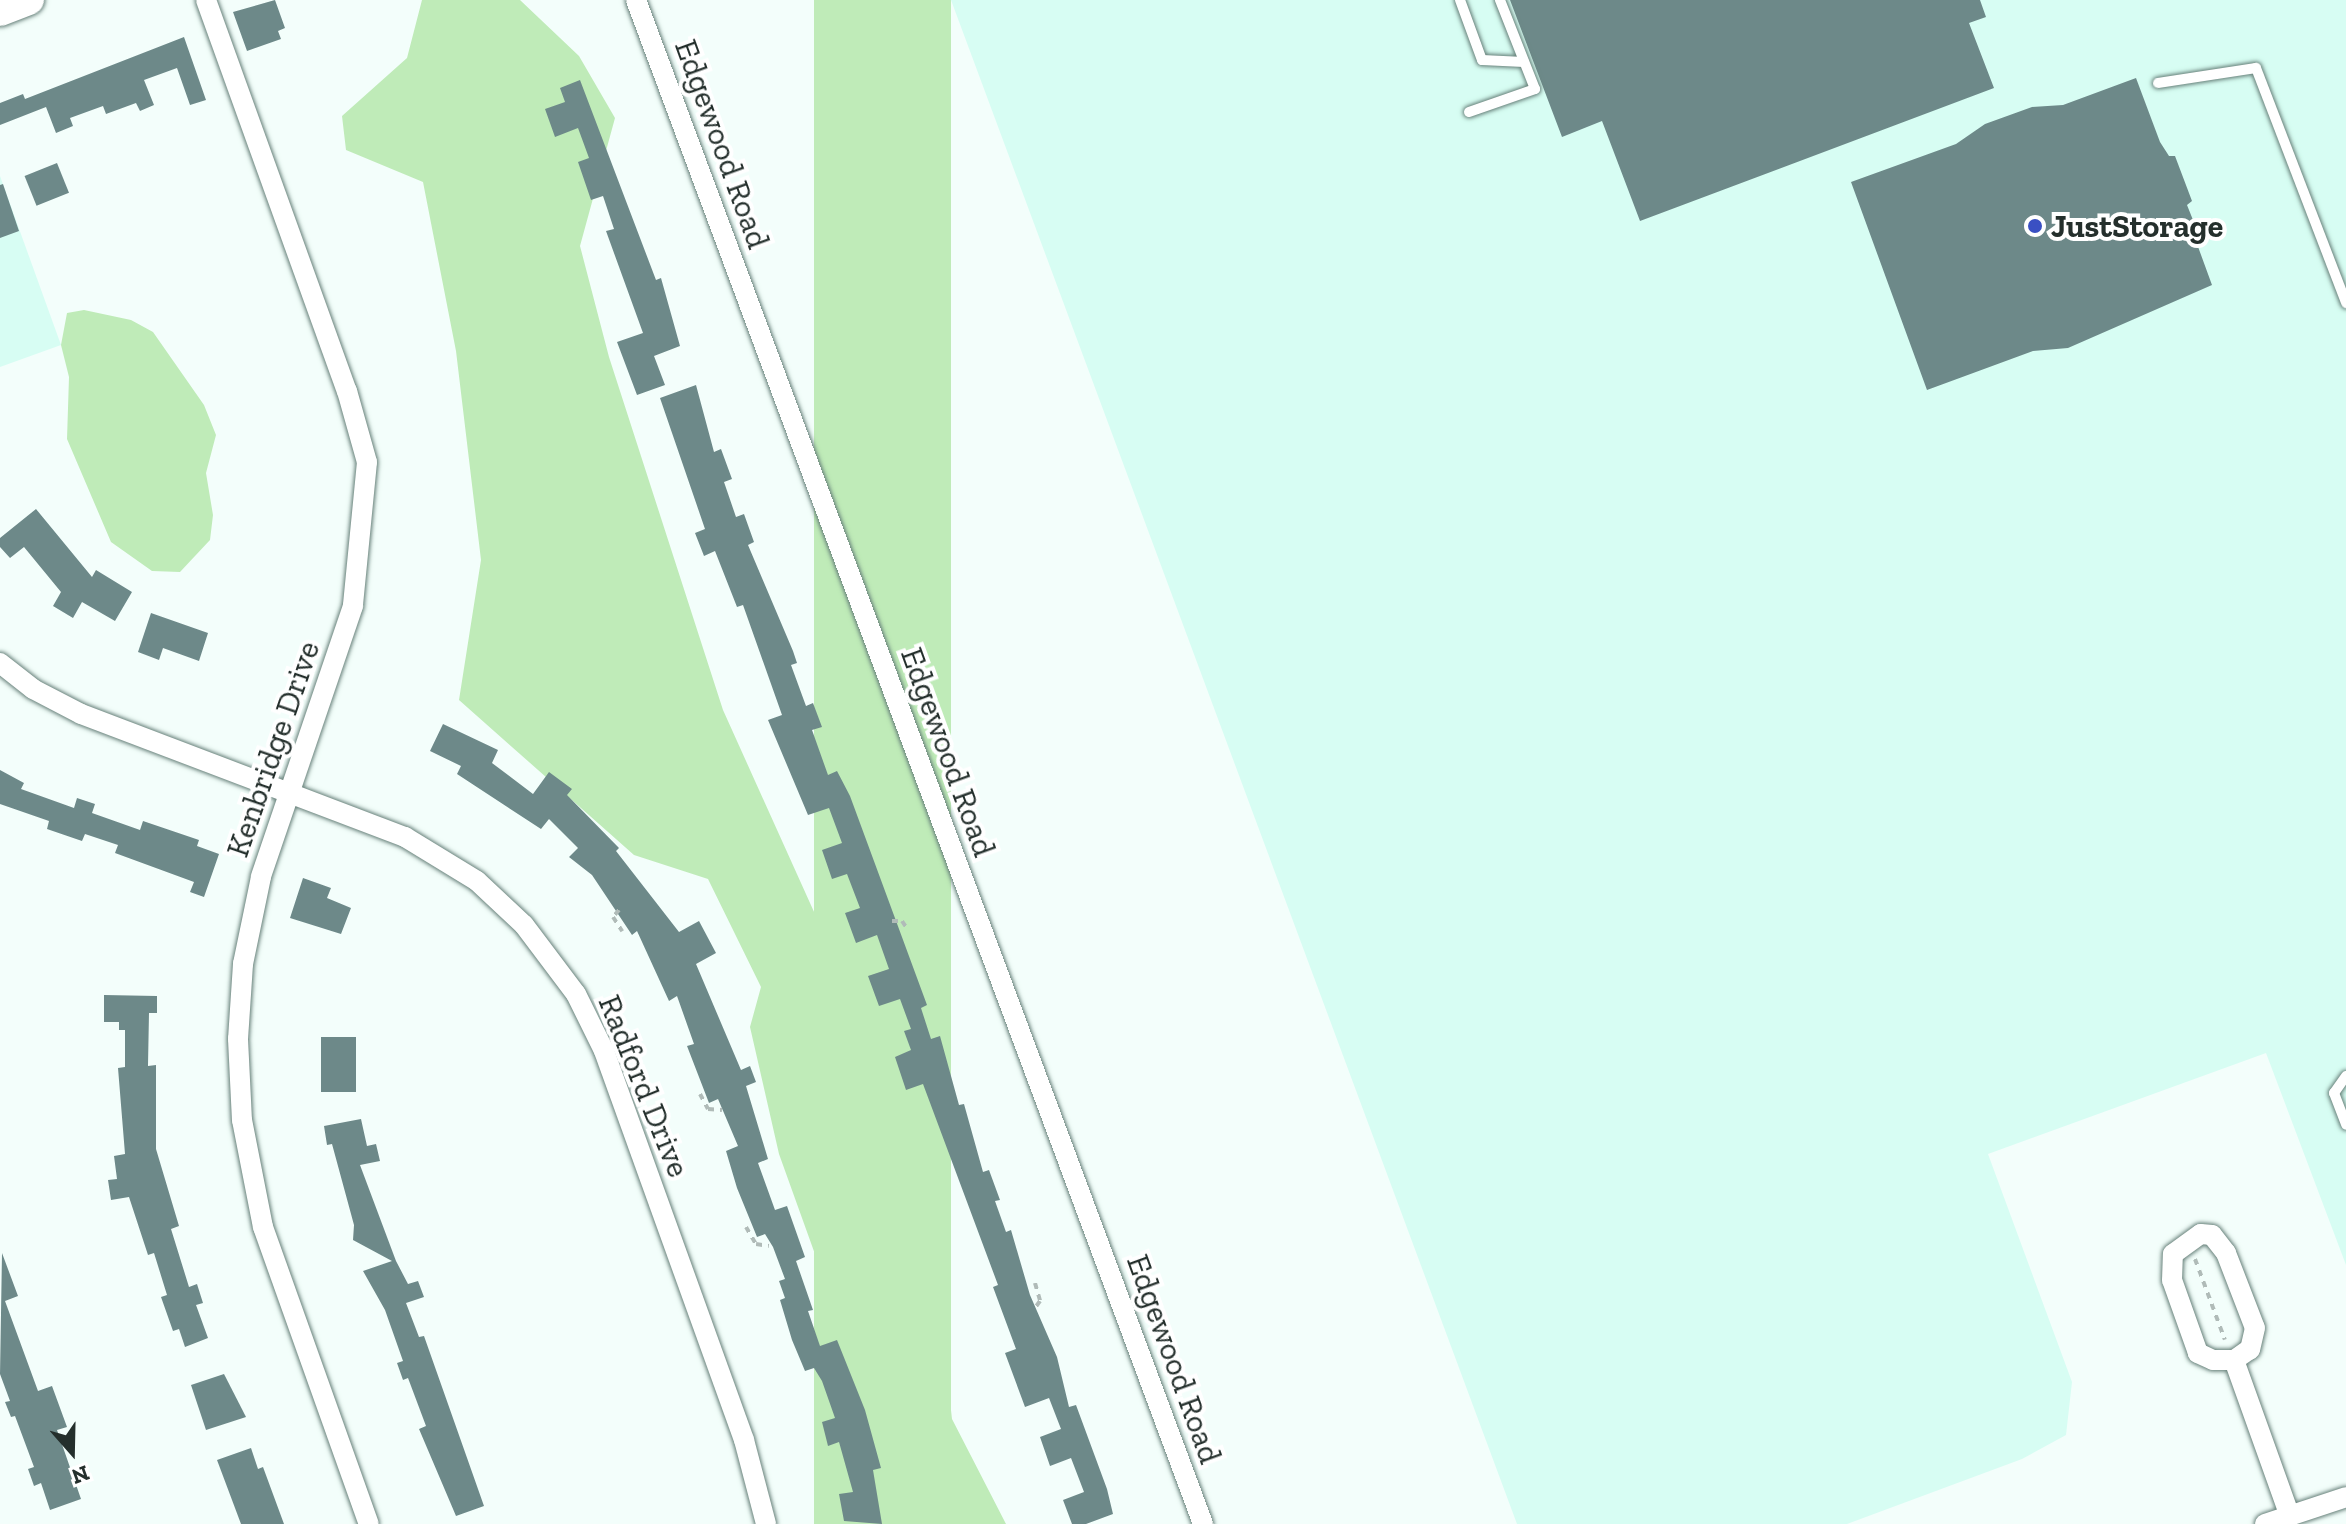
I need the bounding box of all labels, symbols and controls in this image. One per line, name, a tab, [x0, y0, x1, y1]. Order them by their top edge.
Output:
street label: Edgewood Road	[666, 34, 778, 254]
place label: JustStorage	[2051, 207, 2223, 245]
marker: JustStorage	[2026, 217, 2044, 235]
street label: Kenbridge Drive	[218, 636, 328, 862]
street label: Edgewood Road	[892, 642, 1004, 862]
street label: Radford Drive	[590, 989, 698, 1183]
street label: Edgewood Road	[1118, 1249, 1230, 1469]
north arrow	[32, 1412, 112, 1492]
text: N	[68, 1459, 93, 1491]

